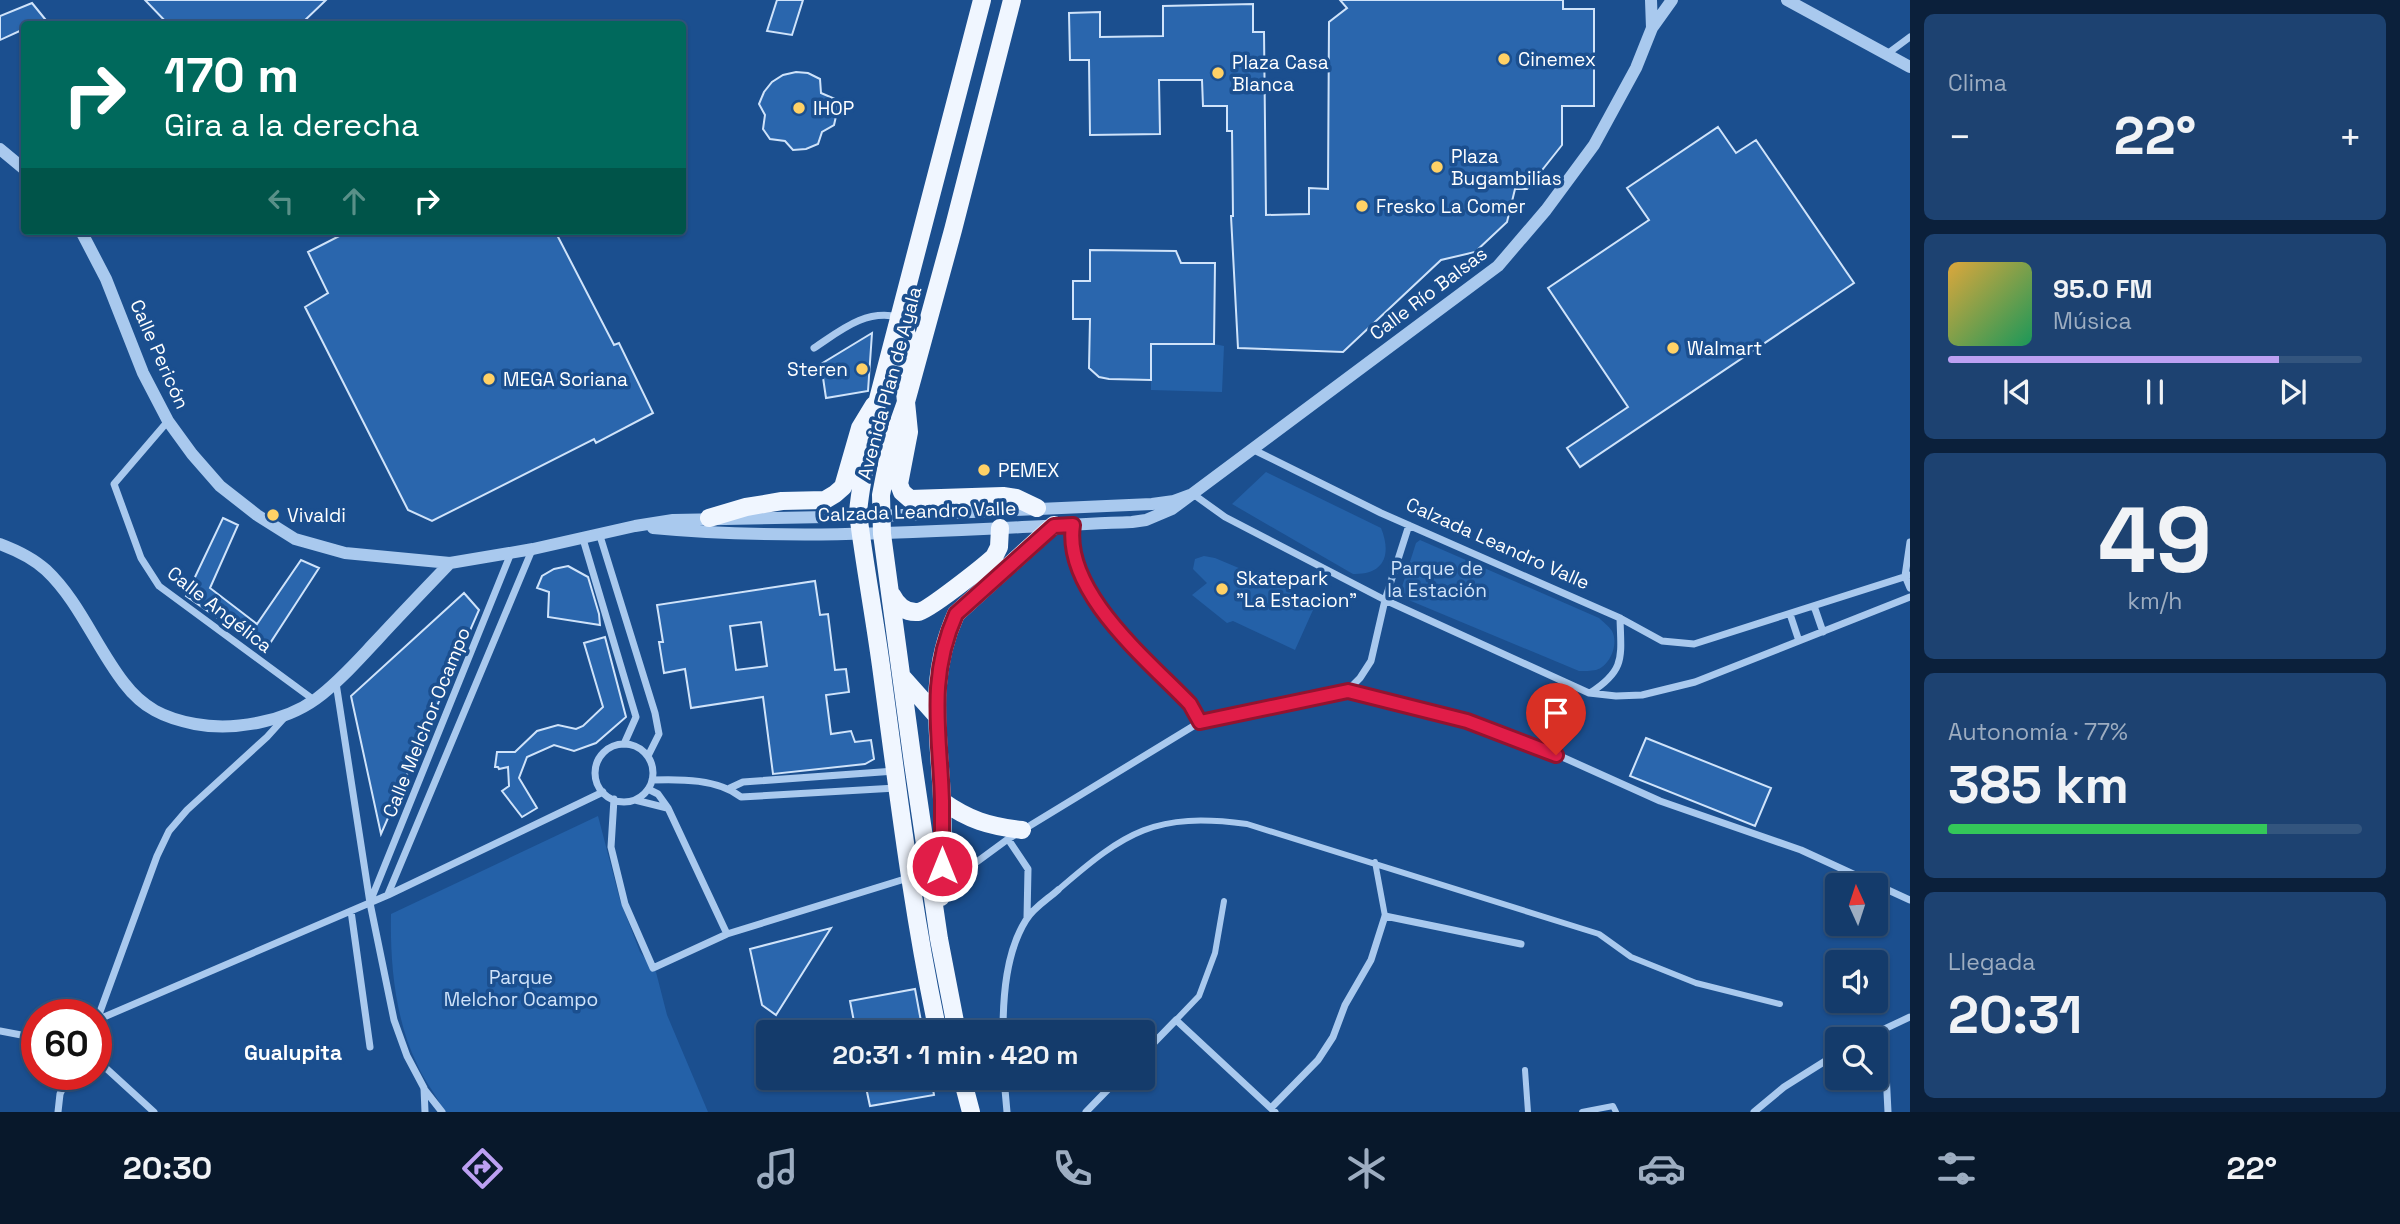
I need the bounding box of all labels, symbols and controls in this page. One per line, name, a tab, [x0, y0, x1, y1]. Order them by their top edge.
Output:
text: 170 m	[164, 44, 299, 106]
place label: Cinemex	[1518, 47, 1596, 72]
icon: right	[49, 49, 140, 140]
place label: Plaza Casa Blanca	[1232, 50, 1329, 97]
marker: Cinemex	[1496, 51, 1512, 67]
marker: Plaza Casa Blanca	[1210, 65, 1226, 81]
text: Clima	[1948, 68, 2007, 98]
place label: IHOP	[813, 96, 854, 121]
marker: IHOP	[791, 100, 807, 116]
text: 22°	[2114, 103, 2196, 169]
text: Gira a la derecha	[164, 105, 419, 145]
text: −	[1948, 113, 1972, 161]
text: +	[2338, 113, 2362, 161]
place label: Plaza Bugambilias	[1451, 144, 1562, 191]
marker: Plaza Bugambilias	[1429, 159, 1445, 175]
icon: left	[262, 182, 300, 220]
icon: ahead	[335, 182, 373, 220]
icon: right	[408, 182, 446, 220]
place label: Fresko La Comer	[1376, 194, 1526, 219]
marker: Fresko La Comer	[1354, 198, 1370, 214]
street label: Calle Río Balsas	[1365, 241, 1492, 346]
text: 95.0 FM	[2053, 272, 2152, 306]
street label: Avenida Plan de Ayala	[852, 284, 927, 482]
street label: Calle Pericón	[124, 295, 195, 413]
text: Música	[2053, 306, 2132, 336]
place label: Walmart	[1687, 336, 1762, 361]
marker: Walmart	[1665, 340, 1681, 356]
place label: Steren	[787, 357, 848, 382]
marker: Steren	[854, 361, 870, 377]
place label: MEGA Soriana	[503, 367, 628, 392]
marker: MEGA Soriana	[481, 371, 497, 387]
icon: previous	[1998, 373, 2036, 411]
icon: pause	[2136, 373, 2174, 411]
icon: next	[2274, 373, 2312, 411]
place label: PEMEX	[998, 458, 1059, 483]
marker: PEMEX	[976, 462, 992, 478]
text: 49	[2098, 482, 2212, 599]
street label: Calzada Leandro Valle	[1402, 492, 1594, 595]
street label: Calzada Leandro Valle	[817, 496, 1017, 527]
place label: Vivaldi	[287, 503, 346, 528]
marker: Vivaldi	[265, 507, 281, 523]
park label: Parque de la Estación	[1387, 556, 1487, 603]
street label: Calle Angélica	[162, 560, 277, 658]
place label: Skatepark "La Estacion"	[1236, 566, 1357, 613]
marker: Skatepark "La Estacion"	[1214, 581, 1230, 597]
text: km/h	[2128, 586, 2182, 616]
street label: Calle Melchor Ocampo	[377, 623, 476, 821]
pin	[1526, 683, 1586, 755]
icon: arrive	[1537, 694, 1575, 732]
text: Autonomía · 77%	[1948, 717, 2128, 747]
text: 385 km	[1948, 752, 2129, 818]
position arrow	[905, 829, 979, 903]
north arrow	[1825, 873, 1888, 936]
map controls	[1825, 873, 1888, 1090]
text: Llegada	[1948, 947, 2036, 977]
button: sound	[1825, 950, 1888, 1013]
park label: Parque Melchor Ocampo	[444, 965, 598, 1012]
text: 20:31	[1948, 982, 2082, 1048]
speed limit sign: 60	[21, 999, 112, 1090]
button: search	[1825, 1027, 1888, 1090]
text: 20:31 · 1 min · 420 m	[832, 1038, 1079, 1072]
district label: Gualupita	[244, 1039, 342, 1066]
icon: directions	[458, 1144, 507, 1193]
icon: music	[753, 1144, 802, 1193]
icon: phone	[1048, 1144, 1097, 1193]
icon: climate	[1342, 1144, 1391, 1193]
icon: car	[1637, 1144, 1686, 1193]
icon: filters	[1932, 1144, 1981, 1193]
text: 20:30	[123, 1148, 212, 1188]
text: 22°	[2226, 1148, 2277, 1188]

